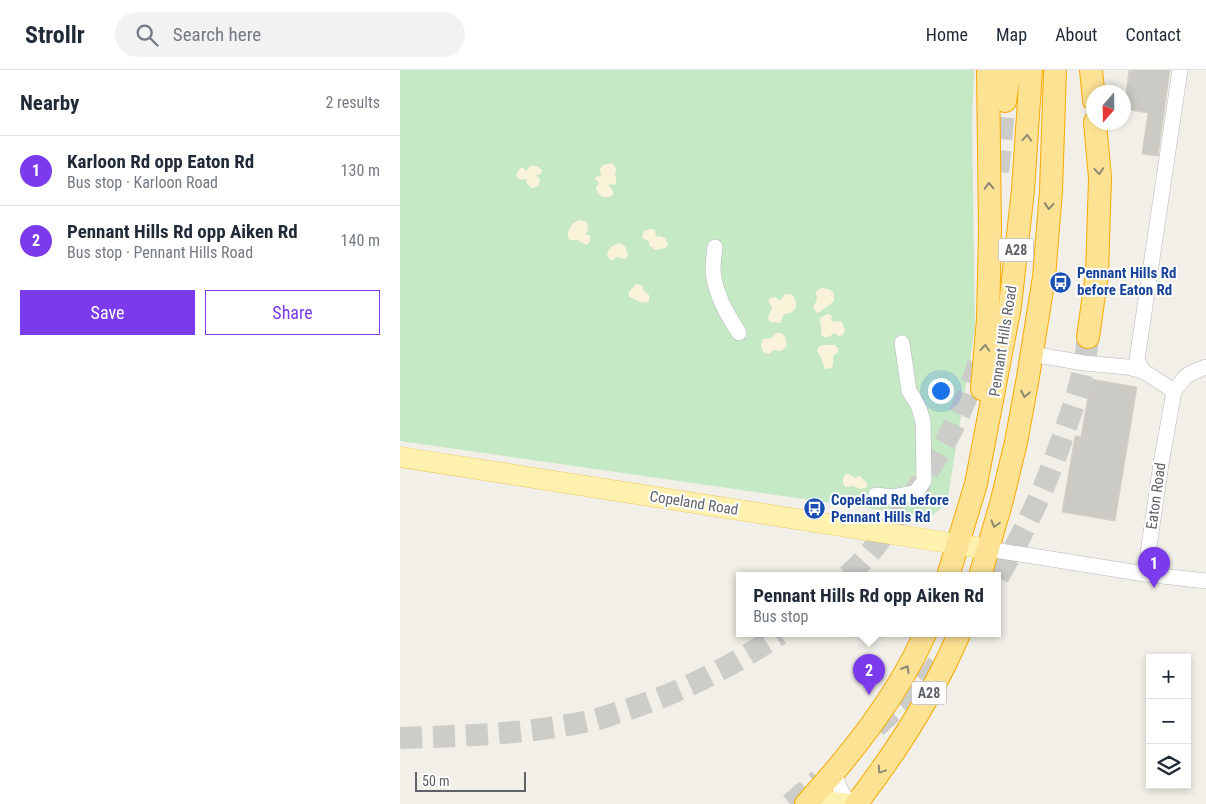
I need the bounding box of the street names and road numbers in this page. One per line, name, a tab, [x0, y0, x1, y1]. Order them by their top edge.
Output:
road number: A28	[998, 238, 1034, 262]
street label: Pennant Hills Road	[985, 284, 1021, 398]
street label: Eaton Road	[1142, 461, 1170, 531]
street label: Copeland Road	[648, 487, 740, 519]
road number: A28	[912, 682, 946, 704]

